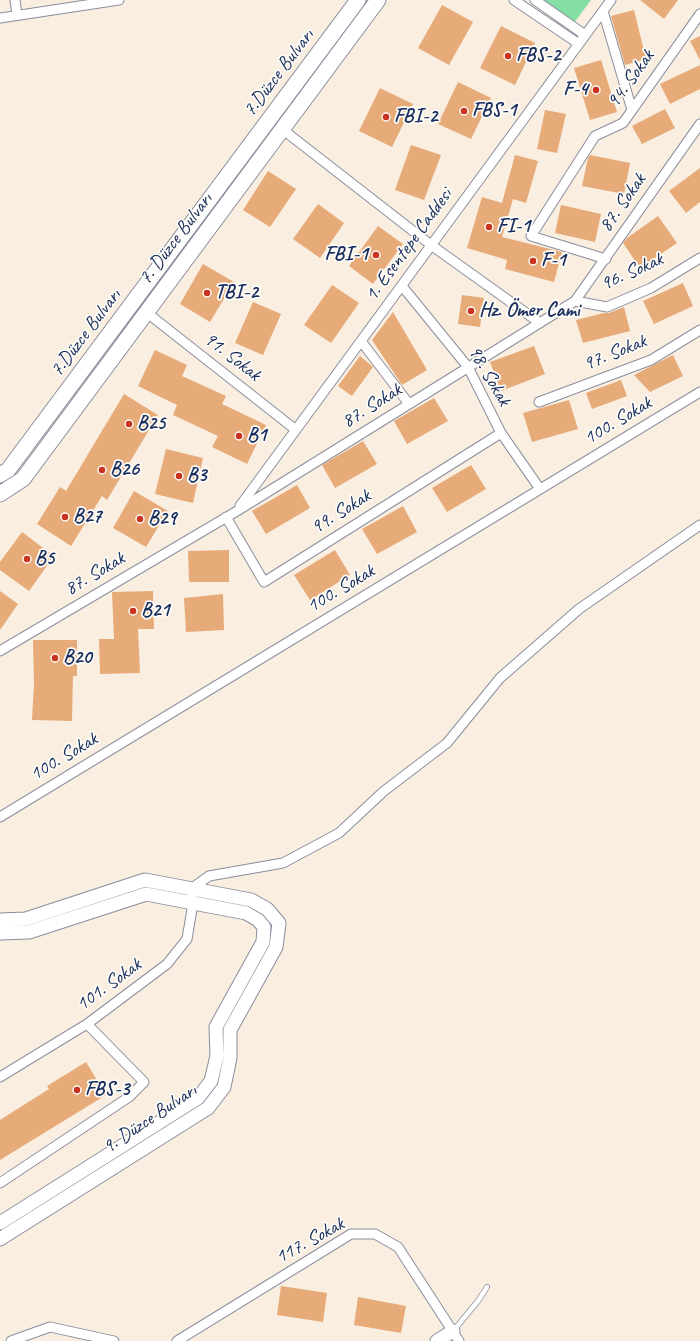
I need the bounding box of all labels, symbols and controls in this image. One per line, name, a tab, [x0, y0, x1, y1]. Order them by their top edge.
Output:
street label: 7.Düzce Bulvarı	[238, 24, 320, 122]
place label: FBS-2	[516, 44, 561, 68]
street label: 94. Sokak	[602, 45, 660, 113]
marker: FBS-2	[503, 51, 513, 61]
place label: F-4	[563, 78, 588, 102]
marker: F-4	[591, 85, 601, 95]
place label: FBS-1	[472, 99, 517, 123]
place label: FBI-2	[394, 105, 437, 129]
marker: FBS-1	[459, 106, 469, 116]
marker: FBI-2	[381, 112, 391, 122]
street label: 87. Sokak	[594, 169, 652, 237]
street label: 1. Esentepe Caddesi	[360, 184, 458, 306]
street label: 7. Düzce Bulvarı	[134, 189, 218, 289]
place label: FI-1	[497, 215, 530, 239]
marker: FI-1	[484, 222, 494, 232]
place label: FBI-1	[325, 243, 368, 267]
street label: 96. Sokak	[597, 248, 667, 296]
place label: F-1	[541, 249, 566, 273]
marker: FBI-1	[371, 250, 381, 260]
marker: F-1	[528, 256, 538, 266]
place label: TBI-2	[215, 281, 258, 305]
street label: 7.Düzce Bulvarı	[45, 284, 127, 382]
marker: TBI-2	[202, 288, 212, 298]
place label: Hz. Ömer Cami	[479, 299, 580, 323]
marker: Hz. Ömer Cami	[466, 306, 476, 316]
street label: 91. Sokak	[199, 327, 265, 387]
street label: 97. Sokak	[580, 330, 650, 376]
street label: 98. Sokak	[462, 341, 516, 411]
street label: 87. Sokak	[338, 378, 406, 434]
street label: 100. Sokak	[580, 391, 656, 451]
place label: B25	[137, 412, 165, 436]
marker: B25	[124, 419, 134, 429]
place label: B1	[247, 424, 266, 448]
marker: B1	[234, 431, 244, 441]
place label: B26	[110, 458, 139, 482]
place label: B3	[187, 464, 206, 488]
marker: B26	[97, 465, 107, 475]
marker: B3	[174, 471, 184, 481]
street label: 99. Sokak	[307, 484, 375, 540]
place label: B27	[73, 505, 101, 529]
place label: B29	[148, 507, 176, 531]
marker: B27	[60, 512, 70, 522]
marker: B29	[135, 514, 145, 524]
place label: B5	[35, 547, 54, 571]
street label: 87. Sokak	[61, 547, 129, 601]
marker: B5	[22, 554, 32, 564]
street label: 100. Sokak	[303, 559, 379, 619]
place label: B21	[141, 599, 169, 623]
marker: B21	[128, 606, 138, 616]
place label: B20	[63, 646, 91, 670]
marker: B20	[50, 653, 60, 663]
street label: 100. Sokak	[26, 727, 102, 787]
street label: 101. Sokak	[72, 953, 146, 1017]
place label: FBS-3	[85, 1078, 130, 1102]
street label: 9. Düzce Bulvarı	[98, 1079, 202, 1159]
marker: FBS-3	[72, 1085, 82, 1095]
street label: 117. Sokak	[271, 1212, 349, 1270]

